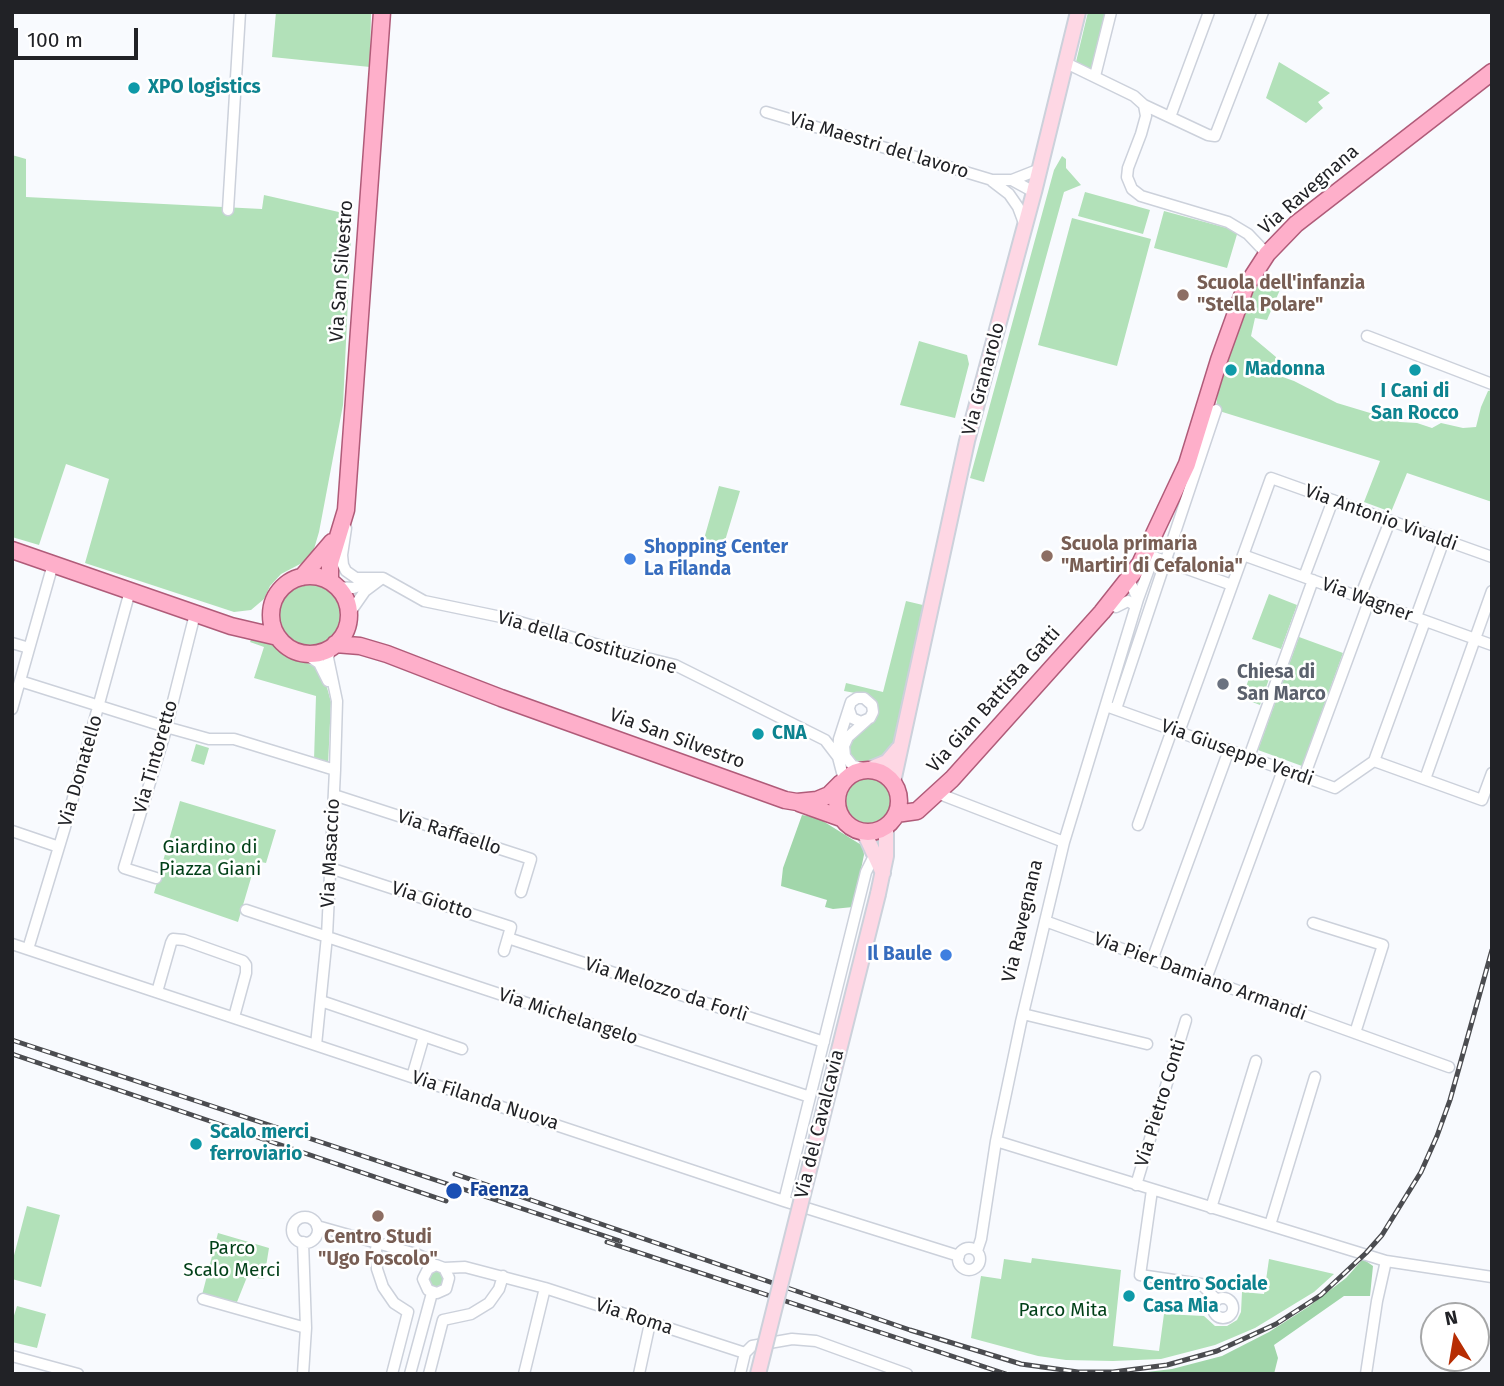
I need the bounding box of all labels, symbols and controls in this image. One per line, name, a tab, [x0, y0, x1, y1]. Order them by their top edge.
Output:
scale bar	[18, 14, 142, 58]
text: 100 m	[27, 27, 83, 53]
place label: XPO logistics	[148, 77, 261, 99]
marker: XPO logistics	[126, 80, 142, 96]
street label: Via Maestri del lavoro	[787, 108, 971, 184]
street label: Via Ravegnana	[1254, 140, 1364, 240]
street label: Via San Silvestro	[326, 199, 358, 343]
place label: Scuola dell'infanzia "Stella Polare"	[1197, 273, 1365, 317]
marker: Scuola dell'infanzia "Stella Polare"	[1175, 287, 1191, 303]
street label: Via Granarolo	[958, 320, 1010, 438]
place label: Madonna	[1245, 359, 1325, 381]
marker: Madonna	[1223, 362, 1239, 378]
marker: I Cani di San Rocco	[1407, 362, 1423, 378]
place label: I Cani di San Rocco	[1371, 381, 1459, 425]
street label: Via Antonio Vivaldi	[1301, 480, 1461, 556]
place label: Scuola primaria "Martiri di Cefalonia"	[1061, 534, 1243, 578]
place label: Shopping Center La Filanda	[644, 537, 788, 581]
marker: Scuola primaria "Martiri di Cefalonia"	[1039, 548, 1055, 564]
marker: Shopping Center La Filanda	[622, 551, 638, 567]
street label: Via Wagner	[1318, 573, 1416, 627]
street label: Via della Costituzione	[494, 606, 680, 680]
street label: Via Gian Battista Gatti	[922, 622, 1066, 778]
place label: Chiesa di San Marco	[1237, 662, 1326, 706]
marker: Chiesa di San Marco	[1215, 676, 1231, 692]
street label: Via Tintoretto	[129, 698, 183, 816]
street label: Via San Silvestro	[606, 704, 748, 774]
street label: Via Donatello	[54, 713, 108, 829]
street label: Via Giuseppe Verdi	[1158, 715, 1316, 791]
place label: CNA	[772, 723, 807, 745]
marker: CNA	[750, 726, 766, 742]
street label: Via Masaccio	[317, 798, 345, 908]
street label: Via Raffaello	[394, 805, 504, 861]
park label: Giardino di Piazza Giani	[159, 837, 261, 881]
street label: Via Ravegnana	[998, 857, 1048, 985]
street label: Via Giotto	[388, 877, 476, 925]
street label: Via Pier Damiano Armandi	[1091, 928, 1309, 1026]
place label: Il Baule	[867, 944, 932, 966]
marker: Il Baule	[938, 947, 954, 963]
street label: Via Melozzo da Forlì	[582, 953, 750, 1027]
street label: Via Michelangelo	[495, 984, 641, 1050]
street label: Via Pietro Conti	[1131, 1036, 1191, 1170]
street label: Via del Cavalcavia	[790, 1047, 850, 1201]
street label: Via Filanda Nuova	[409, 1066, 561, 1136]
place label: Scalo merci ferroviario	[210, 1122, 309, 1166]
marker: Scalo merci ferroviario	[188, 1136, 204, 1152]
place label: Faenza	[470, 1180, 529, 1202]
marker: Faenza	[444, 1181, 464, 1201]
marker: Centro Studi "Ugo Foscolo"	[370, 1208, 386, 1224]
place label: Centro Studi "Ugo Foscolo"	[318, 1227, 438, 1271]
park label: Parco Scalo Merci	[183, 1238, 281, 1282]
place label: Centro Sociale Casa Mia	[1143, 1274, 1268, 1318]
marker: Centro Sociale Casa Mia	[1121, 1288, 1137, 1304]
street label: Via Roma	[592, 1294, 676, 1340]
park label: Parco Mita	[1018, 1300, 1108, 1322]
north arrow	[1420, 1302, 1490, 1372]
text: N	[1443, 1305, 1460, 1330]

